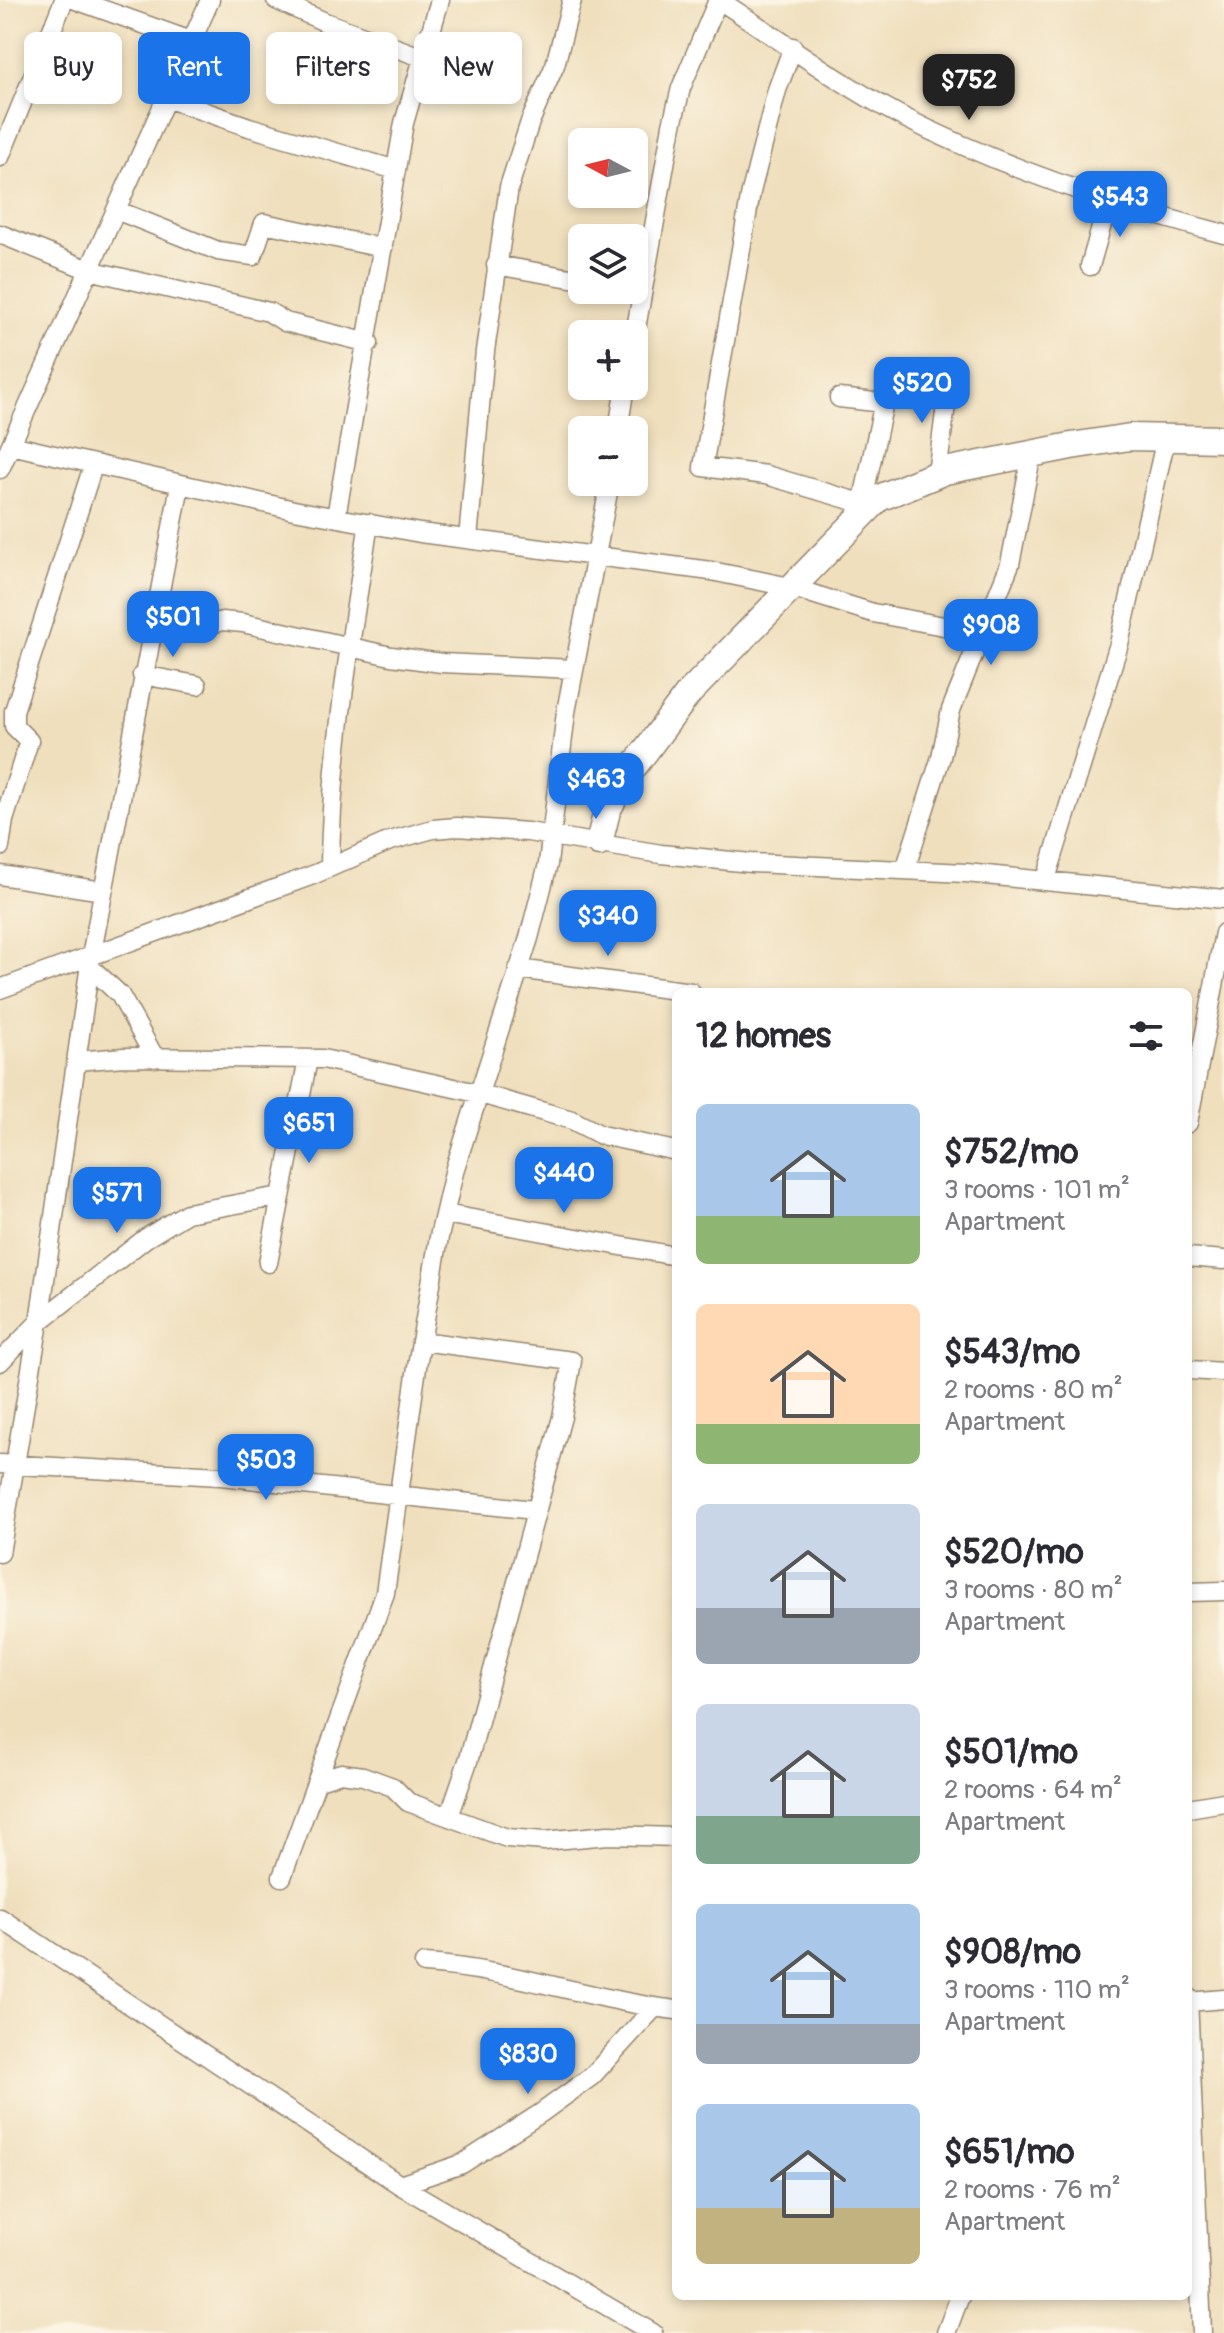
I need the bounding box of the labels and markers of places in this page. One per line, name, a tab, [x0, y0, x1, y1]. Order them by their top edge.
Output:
pin: $752	[922, 54, 1016, 122]
pin: $543	[1073, 171, 1167, 239]
pin: $520	[875, 357, 969, 425]
pin: $501	[126, 591, 220, 659]
pin: $908	[944, 599, 1038, 667]
pin: $463	[549, 753, 643, 821]
pin: $340	[561, 890, 655, 958]
pin: $651	[262, 1097, 356, 1165]
pin: $440	[517, 1147, 611, 1215]
pin: $571	[70, 1167, 164, 1235]
pin: $503	[219, 1434, 313, 1502]
pin: $830	[481, 2028, 575, 2096]

